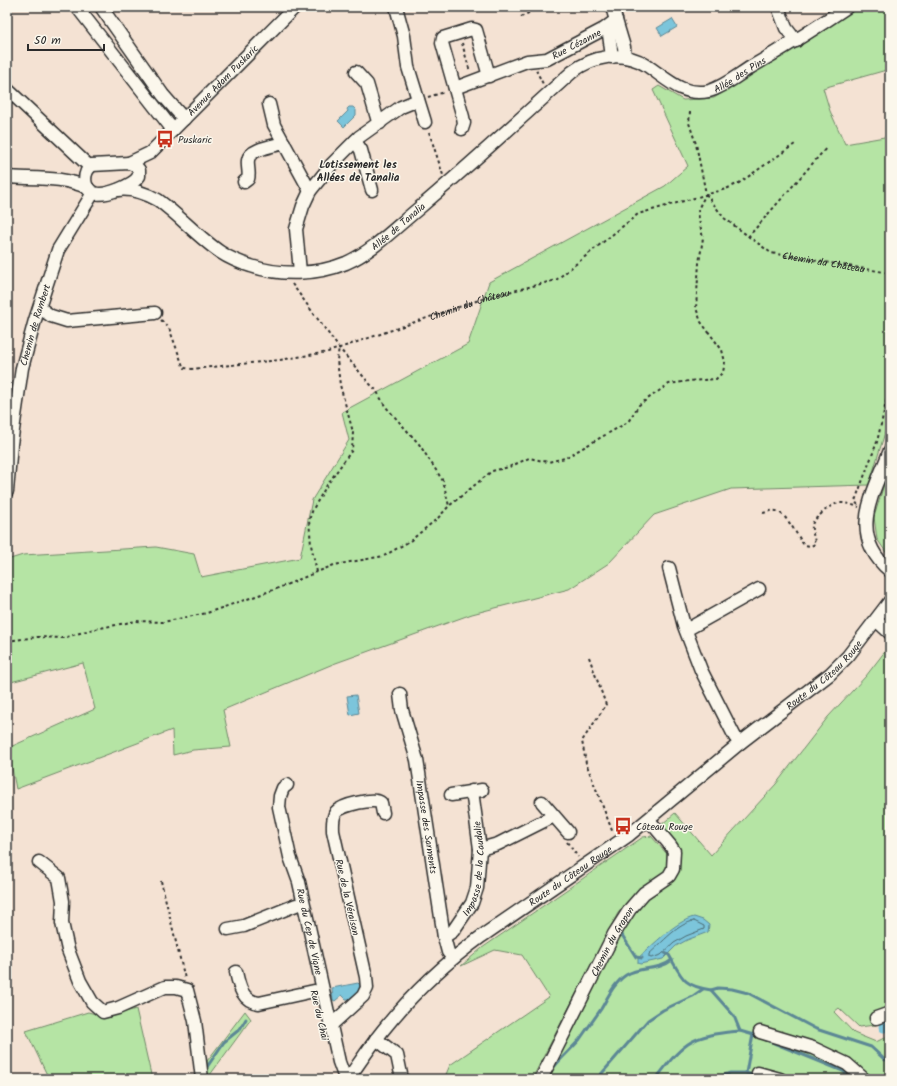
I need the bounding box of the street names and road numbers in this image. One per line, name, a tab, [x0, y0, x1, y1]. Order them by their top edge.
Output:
street label: Rue Cézanne	[549, 25, 605, 64]
street label: Avenue Adam Puskaric	[184, 41, 263, 120]
street label: Allée des Pins	[711, 53, 770, 98]
street label: Allée de Tanalia	[368, 199, 430, 255]
street label: Chemin du Château	[781, 248, 866, 278]
street label: Chemin de Rambert	[16, 282, 55, 368]
street label: Chemin du Château	[427, 285, 511, 326]
street label: Route du Côteau Rouge	[783, 637, 867, 714]
street label: Impasse des Sarments	[411, 779, 441, 876]
street label: Impasse de la Caudalie	[458, 820, 489, 920]
street label: Route du Côteau Rouge	[526, 842, 616, 911]
street label: Rue de la Véraison	[330, 857, 364, 937]
street label: Rue du Cep de Vigne	[292, 887, 326, 977]
street label: Chemin du Grapon	[587, 903, 639, 980]
street label: Rue du Chai	[305, 988, 333, 1043]

